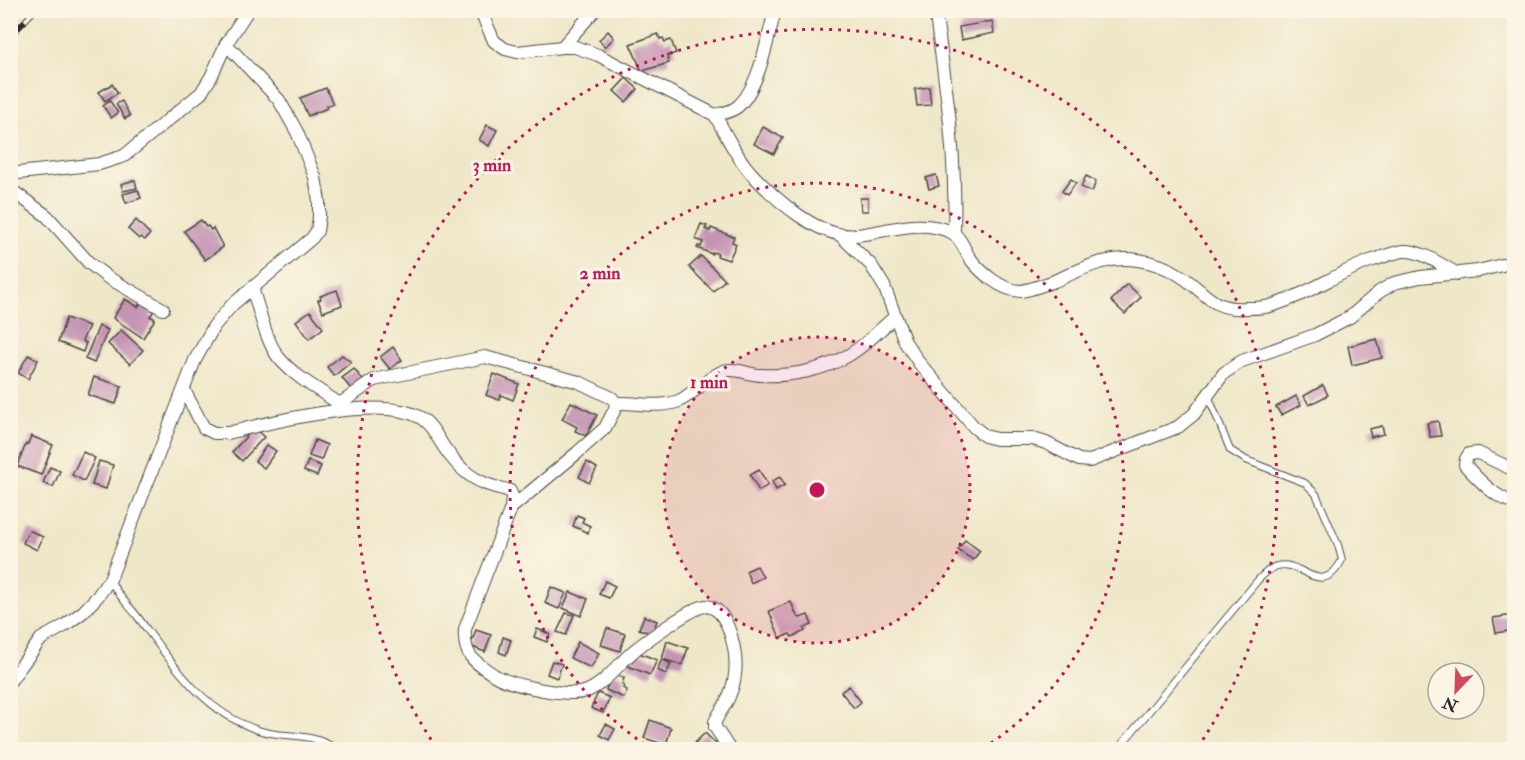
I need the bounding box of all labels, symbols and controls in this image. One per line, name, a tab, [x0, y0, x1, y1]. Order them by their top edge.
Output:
text: 3 min	[473, 154, 512, 177]
text: 2 min	[580, 262, 621, 285]
text: 1 min	[690, 371, 729, 394]
centre of rings	[807, 480, 827, 500]
north arrow	[1426, 661, 1486, 721]
text: N	[1439, 692, 1462, 716]

